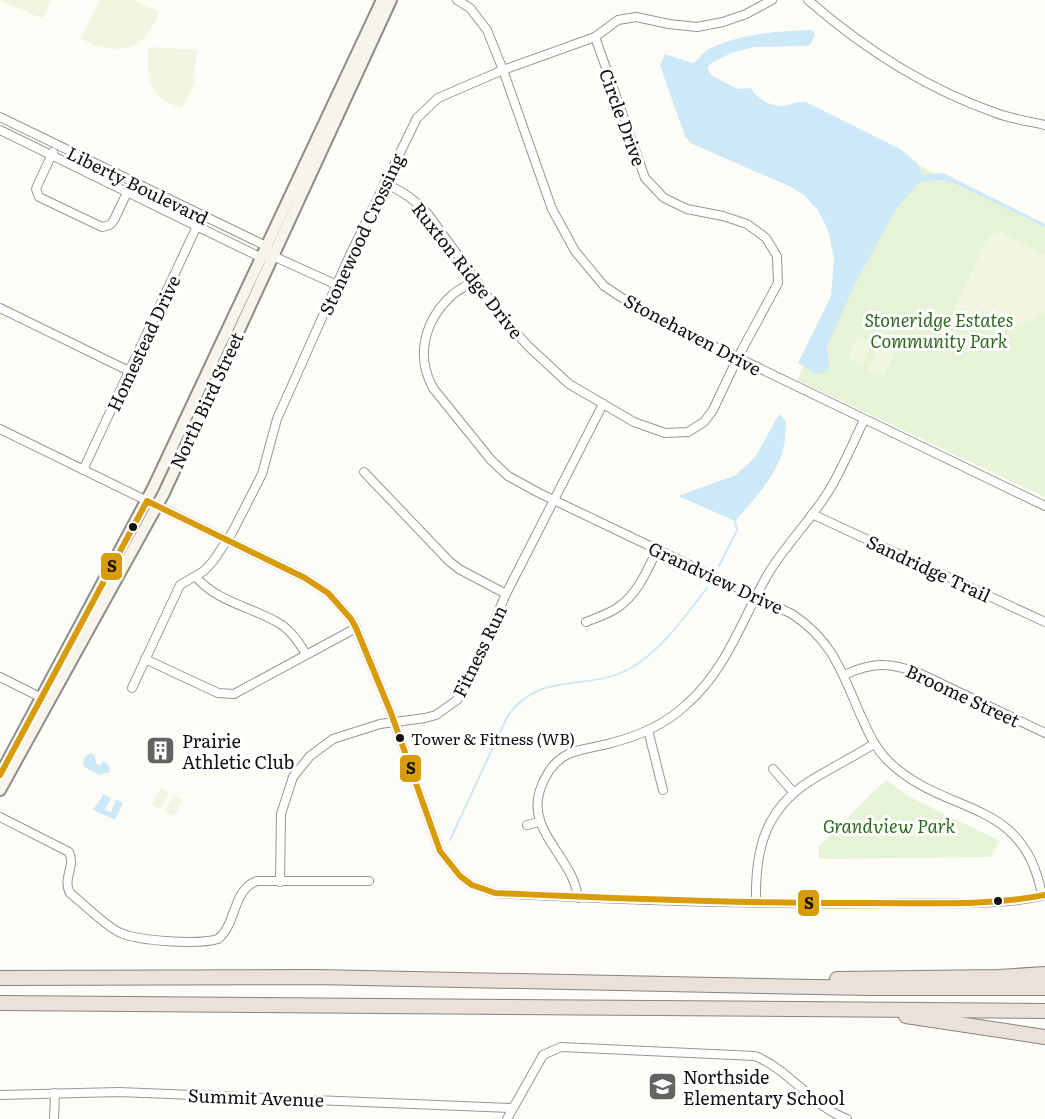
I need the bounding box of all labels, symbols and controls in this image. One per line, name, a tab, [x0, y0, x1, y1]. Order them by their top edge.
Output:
street label: Circle Drive	[593, 65, 653, 169]
street label: Liberty Boulevard	[63, 139, 213, 231]
street label: Stonewood Crossing	[312, 148, 411, 319]
street label: Ruxton Ridge Drive	[406, 196, 530, 344]
street label: Homestead Drive	[100, 270, 186, 416]
street label: Stonehaven Drive	[620, 286, 766, 382]
park label: Stoneridge Estates Community Park	[865, 306, 1014, 354]
street label: North Bird Street	[162, 327, 250, 473]
unlabelled marker	[127, 521, 139, 533]
street label: Sandridge Trail	[863, 527, 995, 609]
street label: Grandview Drive	[644, 534, 788, 620]
line badge: S	[100, 552, 123, 581]
text: S	[107, 553, 117, 577]
street label: Fitness Run	[445, 600, 513, 702]
street label: Broome Street	[902, 657, 1025, 734]
place label: Tower & Fitness (WB)	[411, 726, 575, 750]
place label: Prairie Athletic Club	[182, 727, 295, 775]
marker: Tower & Fitness (WB)	[394, 732, 406, 744]
building icon: Prairie Athletic Club	[145, 734, 177, 766]
line badge: S	[399, 754, 422, 783]
text: S	[406, 755, 416, 779]
park label: Grandview Park	[823, 812, 955, 839]
line badge: S	[797, 889, 820, 917]
text: S	[804, 890, 814, 914]
unlabelled marker	[992, 895, 1004, 907]
place label: Northside Elementary School	[683, 1063, 845, 1111]
school or university icon: Northside Elementary School	[646, 1070, 678, 1102]
street label: Summit Avenue	[187, 1081, 325, 1113]

